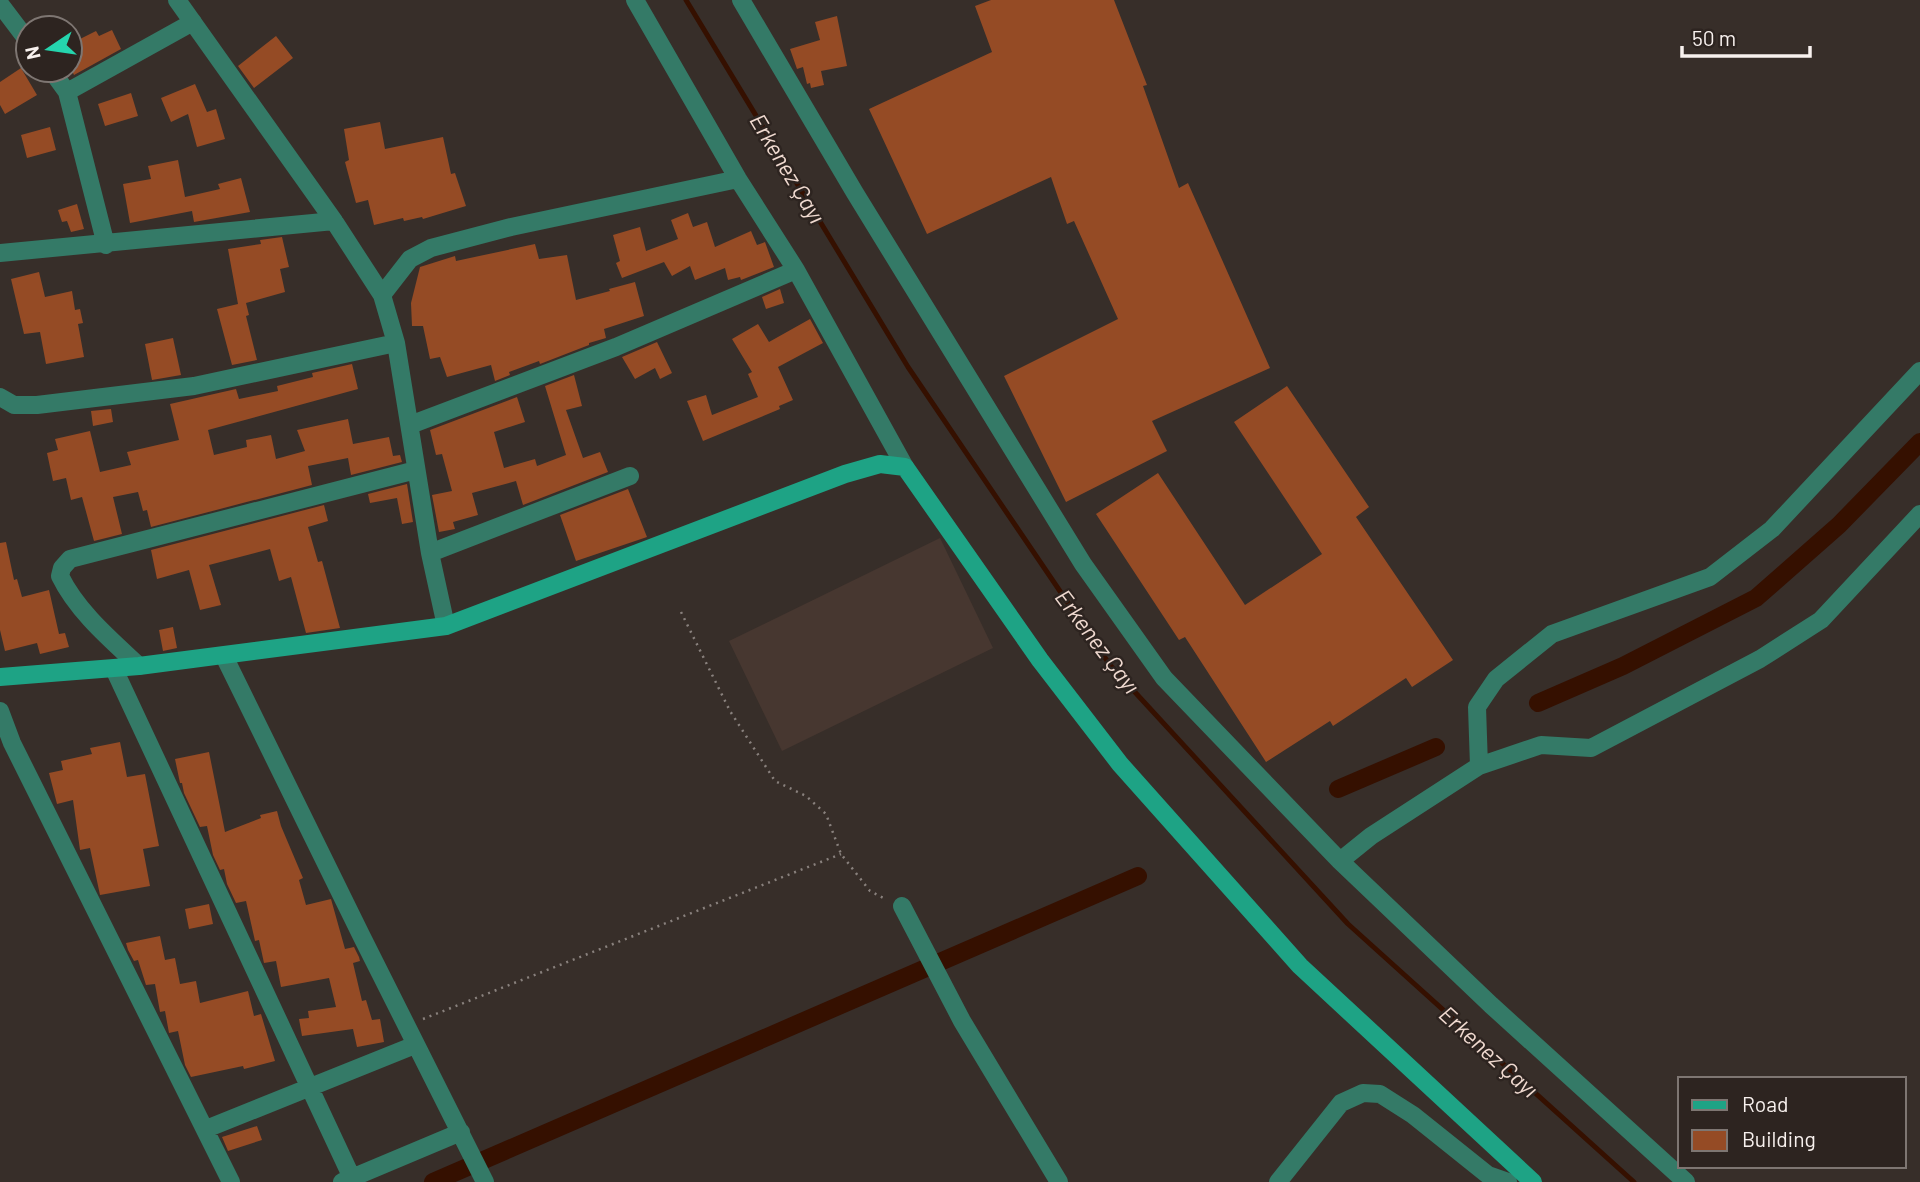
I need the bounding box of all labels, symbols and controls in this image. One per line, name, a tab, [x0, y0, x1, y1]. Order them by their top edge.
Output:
north arrow	[14, 14, 84, 84]
scale bar	[1682, 14, 1810, 58]
text: 50 m	[1692, 25, 1736, 50]
text: N	[19, 44, 45, 62]
water label: Erkenez Çayı	[744, 108, 832, 228]
water label: Erkenez Çayı	[1050, 584, 1146, 699]
water label: Erkenez Çayı	[1434, 999, 1544, 1103]
legend	[1678, 1077, 1906, 1168]
text: Road	[1742, 1091, 1788, 1116]
text: Building	[1742, 1126, 1816, 1151]

